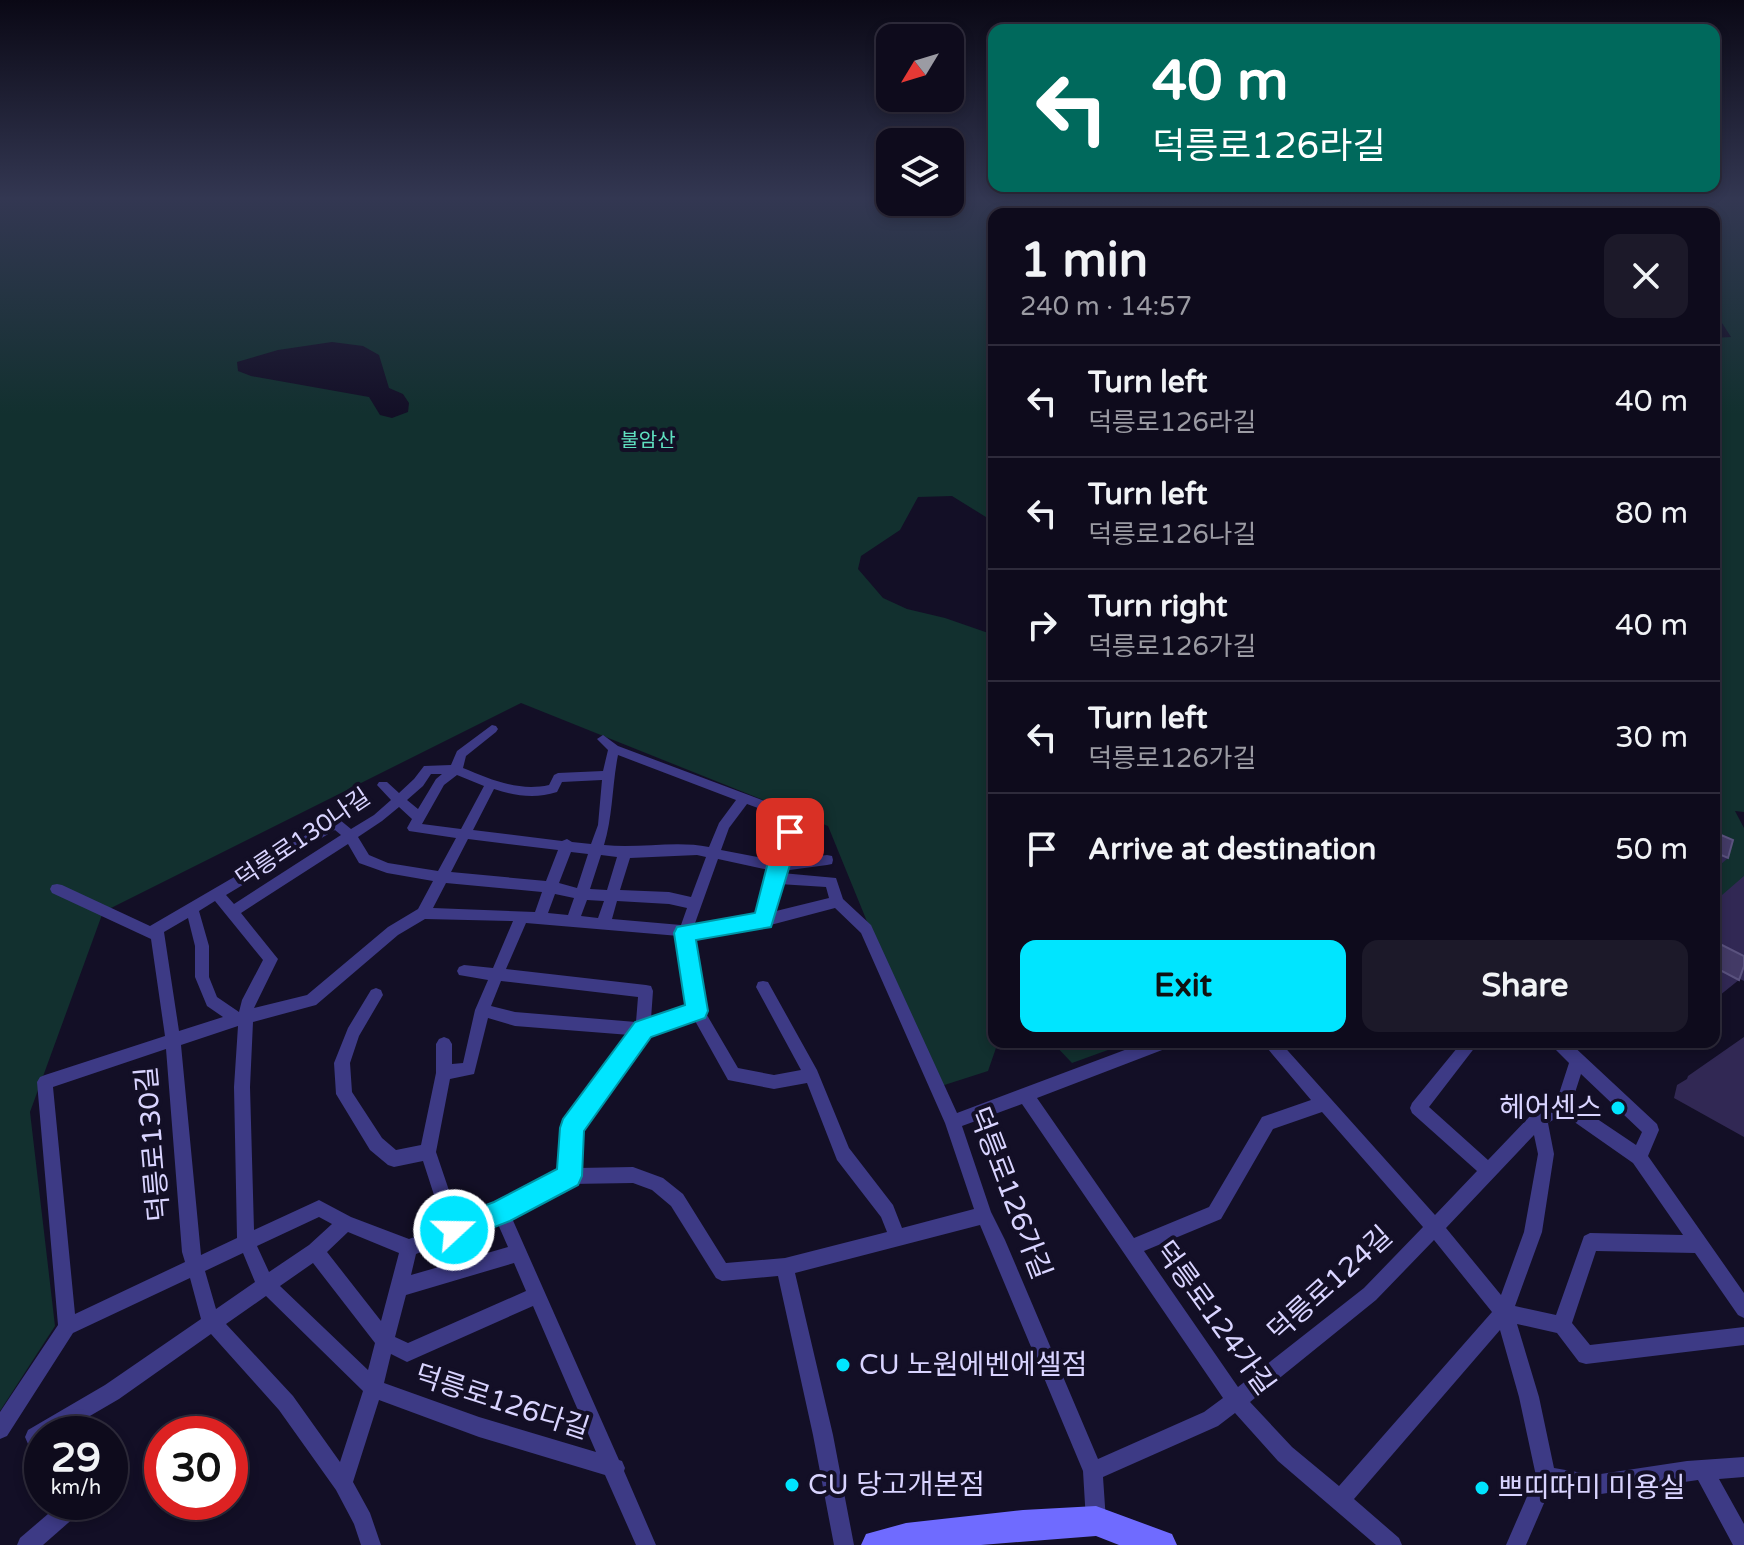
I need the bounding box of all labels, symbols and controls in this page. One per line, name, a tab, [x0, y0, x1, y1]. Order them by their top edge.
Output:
north arrow	[876, 24, 964, 112]
map controls	[876, 24, 964, 216]
text: 40 m	[1152, 48, 1288, 115]
icon: left	[1020, 56, 1124, 160]
text: 덕릉로126라길	[1152, 125, 1385, 168]
button: layers	[876, 128, 964, 216]
text: 1 min	[1020, 232, 1148, 290]
button: close	[1604, 234, 1688, 318]
text: 240 m · 14:57	[1020, 291, 1192, 322]
text: Turn left	[1088, 364, 1207, 401]
icon: left	[1020, 379, 1064, 423]
text: 40 m	[1615, 383, 1688, 420]
text: 덕릉로126라길	[1088, 407, 1257, 438]
park label: 불암산	[620, 429, 676, 453]
text: Turn left	[1088, 476, 1207, 513]
icon: left	[1020, 491, 1064, 535]
text: 80 m	[1615, 495, 1688, 532]
text: 덕릉로126나길	[1088, 519, 1257, 550]
text: Turn right	[1088, 588, 1228, 625]
icon: right	[1020, 603, 1064, 647]
text: 40 m	[1615, 607, 1688, 644]
text: 덕릉로126가길	[1088, 631, 1257, 662]
text: Turn left	[1088, 700, 1207, 737]
icon: left	[1020, 715, 1064, 759]
text: 30 m	[1615, 719, 1688, 756]
text: 덕릉로126가길	[1088, 743, 1257, 774]
street label: 덕릉로130나길	[230, 782, 376, 894]
pin	[756, 798, 824, 866]
icon: arrive	[768, 810, 812, 854]
icon: arrive	[1020, 827, 1064, 871]
text: Arrive at destination	[1088, 831, 1376, 868]
text: 50 m	[1615, 831, 1688, 868]
button: Exit	[1020, 940, 1346, 1032]
button: Share	[1362, 940, 1688, 1032]
street label: 덕릉로130길	[129, 1065, 177, 1223]
place label: 헤어센스	[1499, 1091, 1602, 1125]
marker: 헤어센스	[1609, 1099, 1627, 1117]
street label: 덕릉로126가길	[962, 1102, 1058, 1284]
position arrow	[412, 1188, 496, 1272]
street label: 덕릉로124길	[1261, 1219, 1399, 1349]
street label: 덕릉로124가길	[1148, 1235, 1282, 1401]
place label: CU 노원에벤에셀점	[859, 1348, 1087, 1382]
marker: CU 노원에벤에셀점	[834, 1356, 852, 1374]
street label: 덕릉로126다길	[410, 1358, 594, 1446]
speed limit sign: 30	[144, 1416, 248, 1520]
text: 29	[51, 1434, 101, 1482]
place label: CU 당고개본점	[808, 1468, 985, 1502]
place label: 쁘띠따미 미용실	[1498, 1471, 1686, 1505]
text: km/h	[51, 1476, 101, 1500]
marker: CU 당고개본점	[783, 1476, 801, 1494]
marker: 쁘띠따미 미용실	[1473, 1479, 1491, 1497]

